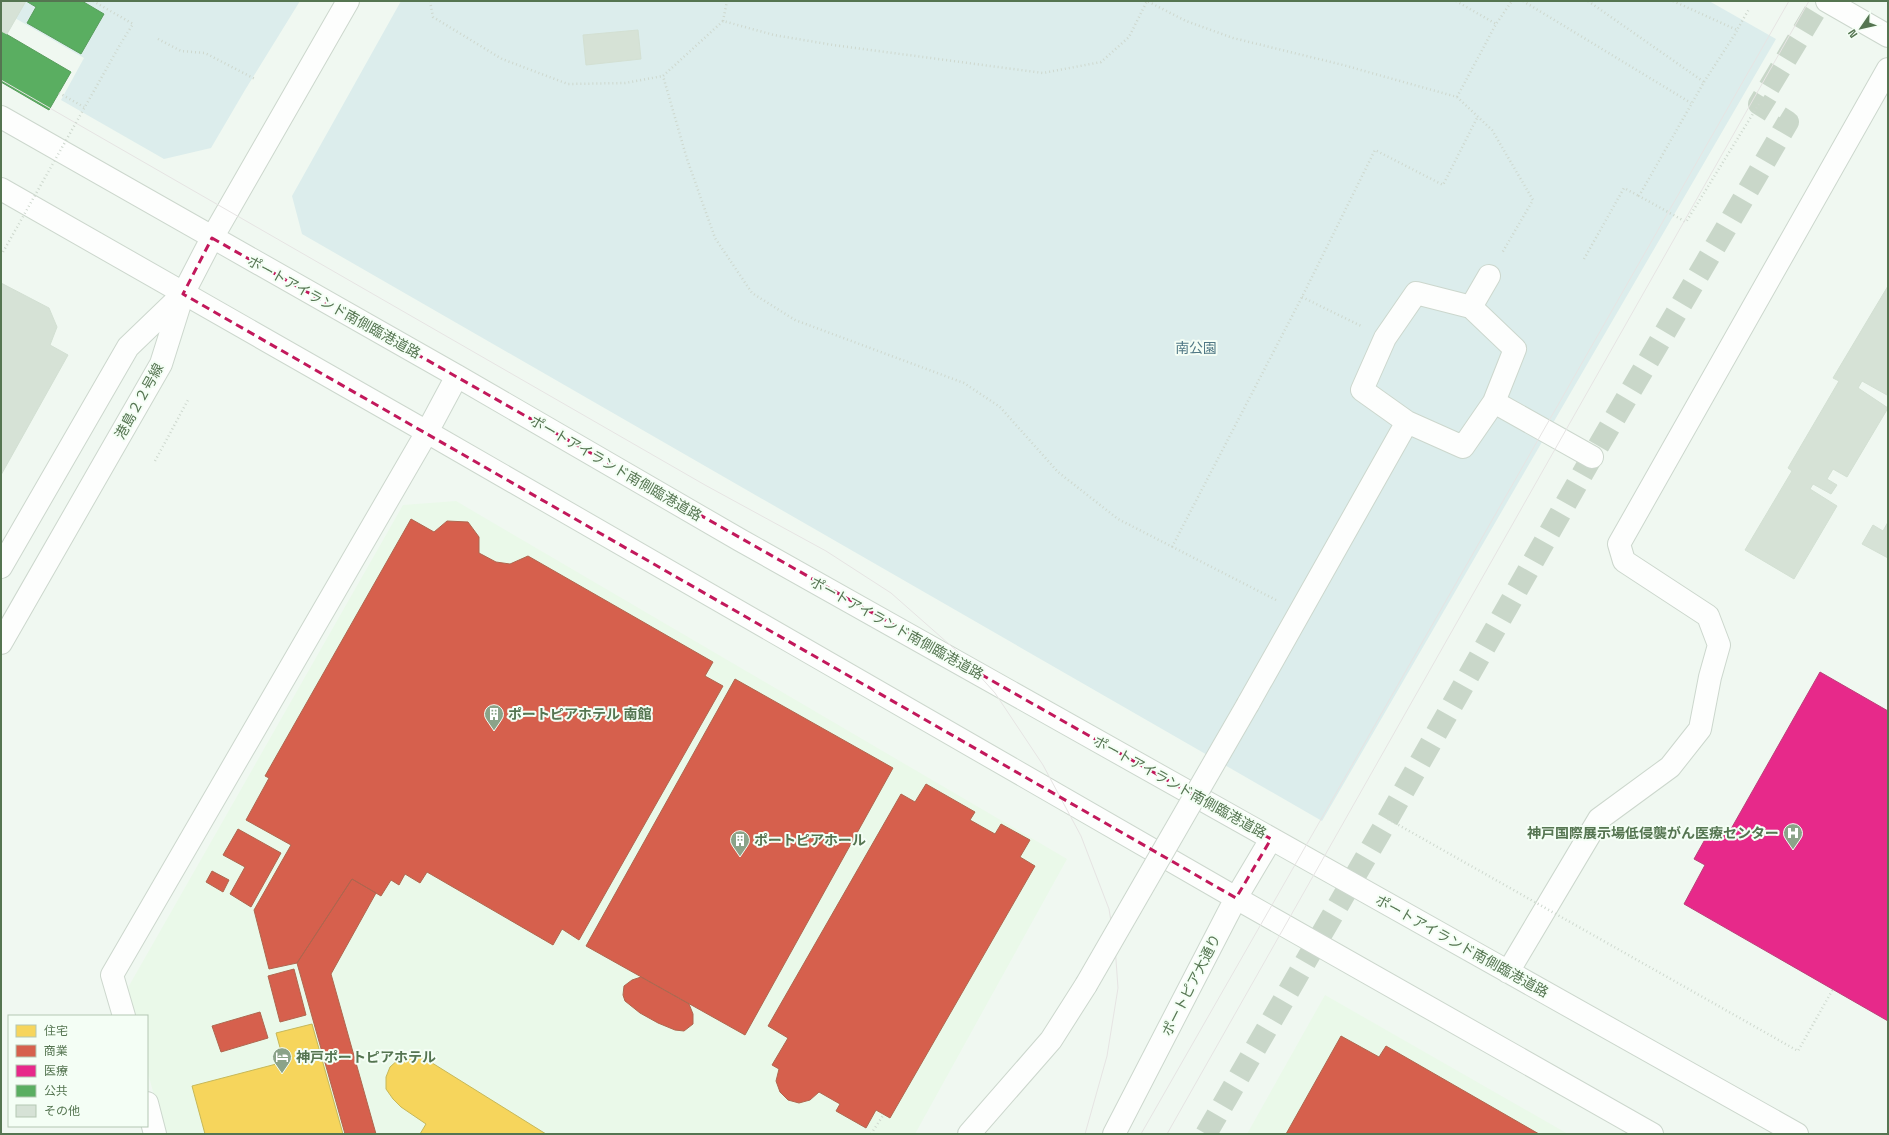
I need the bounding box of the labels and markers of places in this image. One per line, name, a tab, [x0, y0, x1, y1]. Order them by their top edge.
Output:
building icon: ポートピアホテル 南館	[483, 703, 505, 731]
place label: ポートピアホテル 南館	[508, 705, 652, 723]
hospital icon: 神戸国際展示場低侵襲がん医療センター	[1782, 822, 1804, 850]
place label: 神戸国際展示場低侵襲がん医療センター	[1527, 824, 1779, 842]
building icon: ポートピアホール	[729, 829, 751, 857]
place label: ポートピアホール	[754, 831, 866, 849]
hotel icon: 神戸ポートピアホテル	[271, 1046, 293, 1074]
place label: 神戸ポートピアホテル	[296, 1048, 436, 1066]

